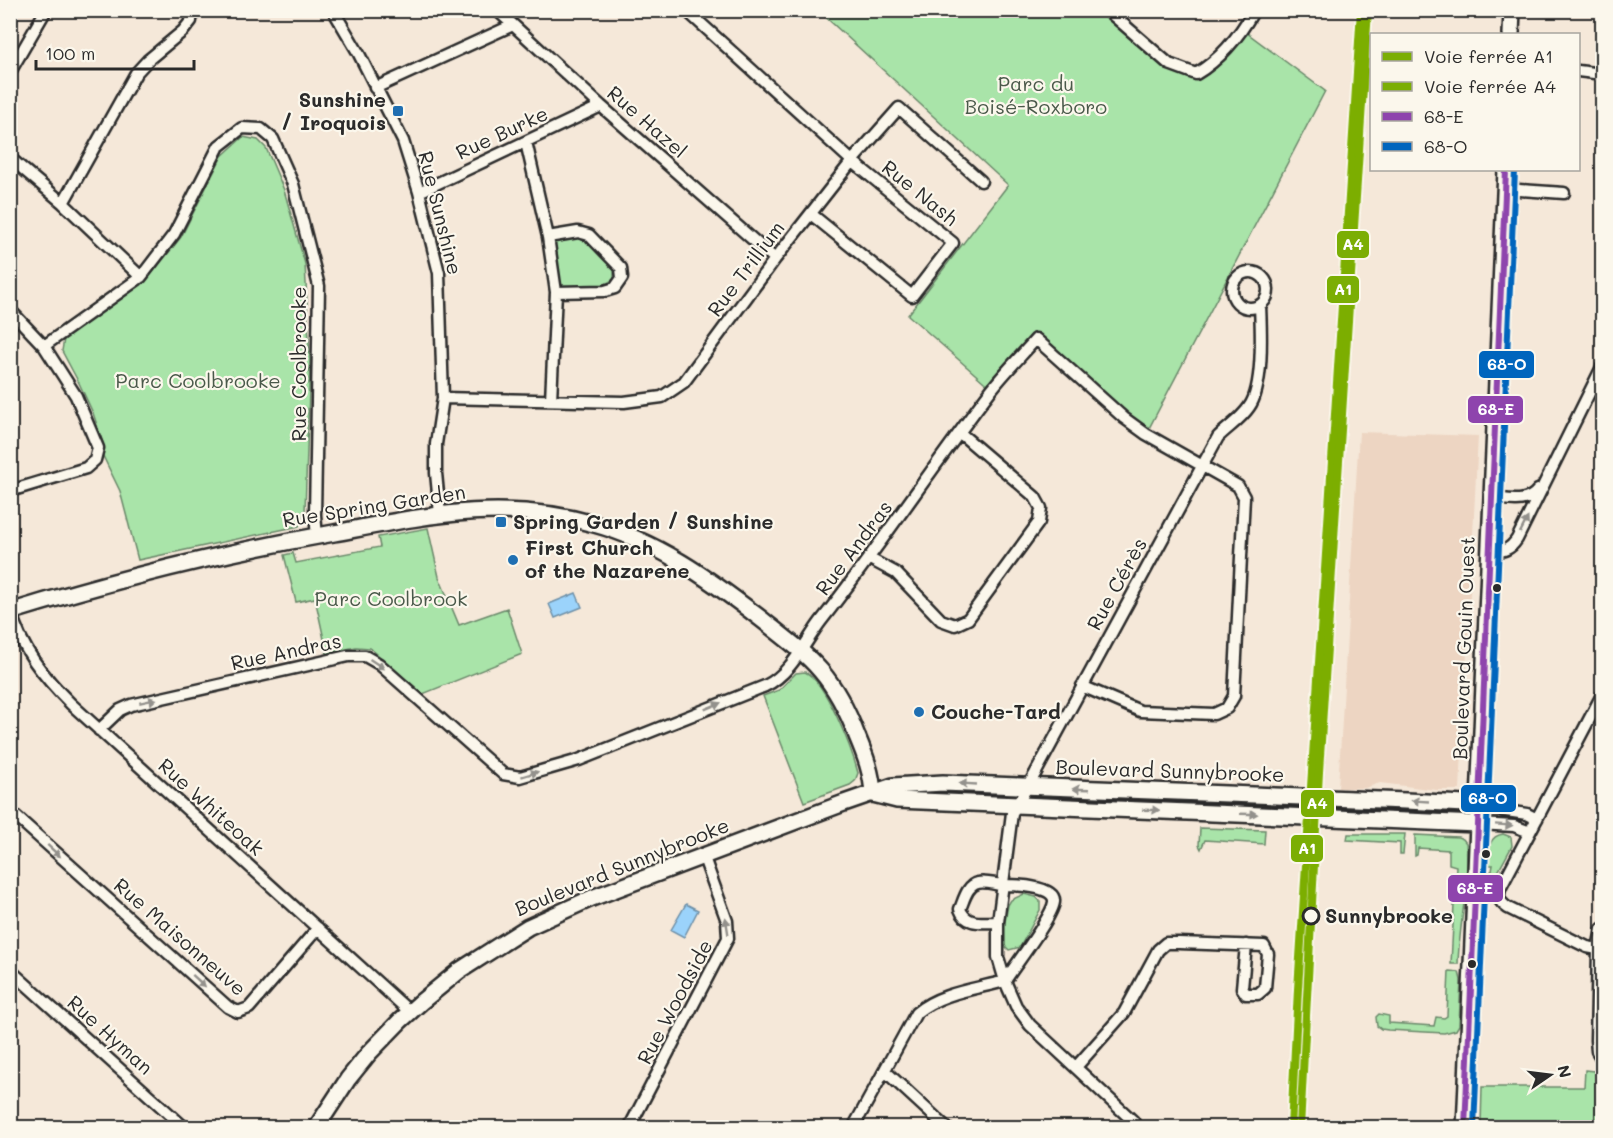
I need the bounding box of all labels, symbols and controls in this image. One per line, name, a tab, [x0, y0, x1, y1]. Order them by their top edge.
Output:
scale bar	[36, 33, 194, 71]
legend	[1370, 33, 1580, 171]
text: 100 m	[45, 41, 95, 65]
text: Voie ferrée A1	[1424, 44, 1553, 68]
park label: Parc du Boisé-Roxboro	[965, 70, 1107, 119]
text: Voie ferrée A4	[1424, 74, 1556, 98]
street label: Rue Hazel	[602, 79, 693, 163]
place label: Sunshine / Iroquois	[281, 86, 386, 135]
street label: Rue Burke	[451, 99, 552, 165]
marker: Sunshine / Iroquois	[391, 104, 405, 118]
text: 68-E	[1424, 104, 1464, 128]
text: 68-O	[1424, 134, 1468, 158]
street label: Rue Sunshine	[413, 148, 469, 277]
street label: Rue Nash	[877, 154, 964, 231]
street label: Rue Trillium	[701, 215, 790, 321]
line badge: A4	[1336, 230, 1370, 259]
text: A4	[1342, 233, 1364, 254]
line badge: A1	[1326, 275, 1360, 304]
text: A1	[1334, 278, 1352, 299]
street label: Rue Coolbrooke	[285, 286, 311, 442]
line badge: 68-O	[1478, 350, 1535, 379]
text: 68-O	[1487, 353, 1527, 374]
park label: Parc Coolbrooke	[115, 367, 281, 393]
line badge: 68-E	[1467, 395, 1524, 424]
text: 68-E	[1478, 398, 1514, 419]
street label: Rue Spring Garden	[281, 478, 467, 532]
street label: Rue Andras	[809, 495, 897, 600]
place label: Spring Garden / Sunshine	[513, 508, 774, 534]
marker: Spring Garden / Sunshine	[494, 515, 508, 529]
one-way arrow	[1520, 516, 1529, 533]
street label: Rue Cérès	[1080, 533, 1152, 634]
place label: First Church of the Nazarene	[525, 534, 689, 583]
street label: Boulevard Gouin Ouest	[1446, 536, 1480, 760]
marker: First Church of the Nazarene	[506, 553, 520, 567]
unlabelled marker	[1491, 582, 1503, 594]
park label: Parc Coolbrook	[314, 585, 468, 611]
street label: Rue Andras	[228, 627, 343, 675]
one-way arrow	[369, 659, 386, 670]
one-way arrow	[139, 696, 158, 705]
place label: Couche-Tard	[931, 698, 1061, 724]
one-way arrow	[704, 701, 722, 711]
marker: Couche-Tard	[912, 705, 926, 719]
street label: Rue Whiteoak	[153, 752, 270, 861]
street label: Boulevard Sunnybrooke	[1055, 753, 1285, 787]
one-way arrow	[521, 769, 539, 778]
one-way arrow	[959, 779, 978, 788]
one-way arrow	[1072, 784, 1091, 794]
line badge: 68-O	[1460, 784, 1517, 813]
text: 68-O	[1468, 787, 1508, 808]
line badge: A4	[1300, 789, 1335, 818]
text: A4	[1306, 792, 1328, 813]
one-way arrow	[1411, 797, 1430, 806]
one-way arrow	[1141, 805, 1160, 814]
one-way arrow	[1240, 809, 1259, 818]
street label: Boulevard Sunnybrooke	[511, 811, 733, 921]
one-way arrow	[1495, 821, 1514, 830]
line badge: A1	[1290, 834, 1324, 863]
text: A1	[1298, 837, 1316, 858]
one-way arrow	[46, 844, 61, 857]
unlabelled marker	[1480, 848, 1492, 860]
street label: Rue Maisonneuve	[109, 872, 252, 1001]
line badge: 68-E	[1447, 874, 1504, 903]
text: 68-E	[1457, 877, 1493, 898]
place label: Sunnybrooke	[1325, 902, 1453, 928]
marker: Sunnybrooke	[1302, 907, 1320, 925]
one-way arrow	[722, 916, 731, 935]
street label: Rue Woodside	[630, 935, 718, 1068]
unlabelled marker	[1466, 958, 1478, 970]
one-way arrow	[191, 974, 206, 988]
street label: Rue Hyman	[62, 989, 159, 1080]
north arrow	[1520, 1045, 1580, 1105]
text: N	[1553, 1063, 1577, 1080]

